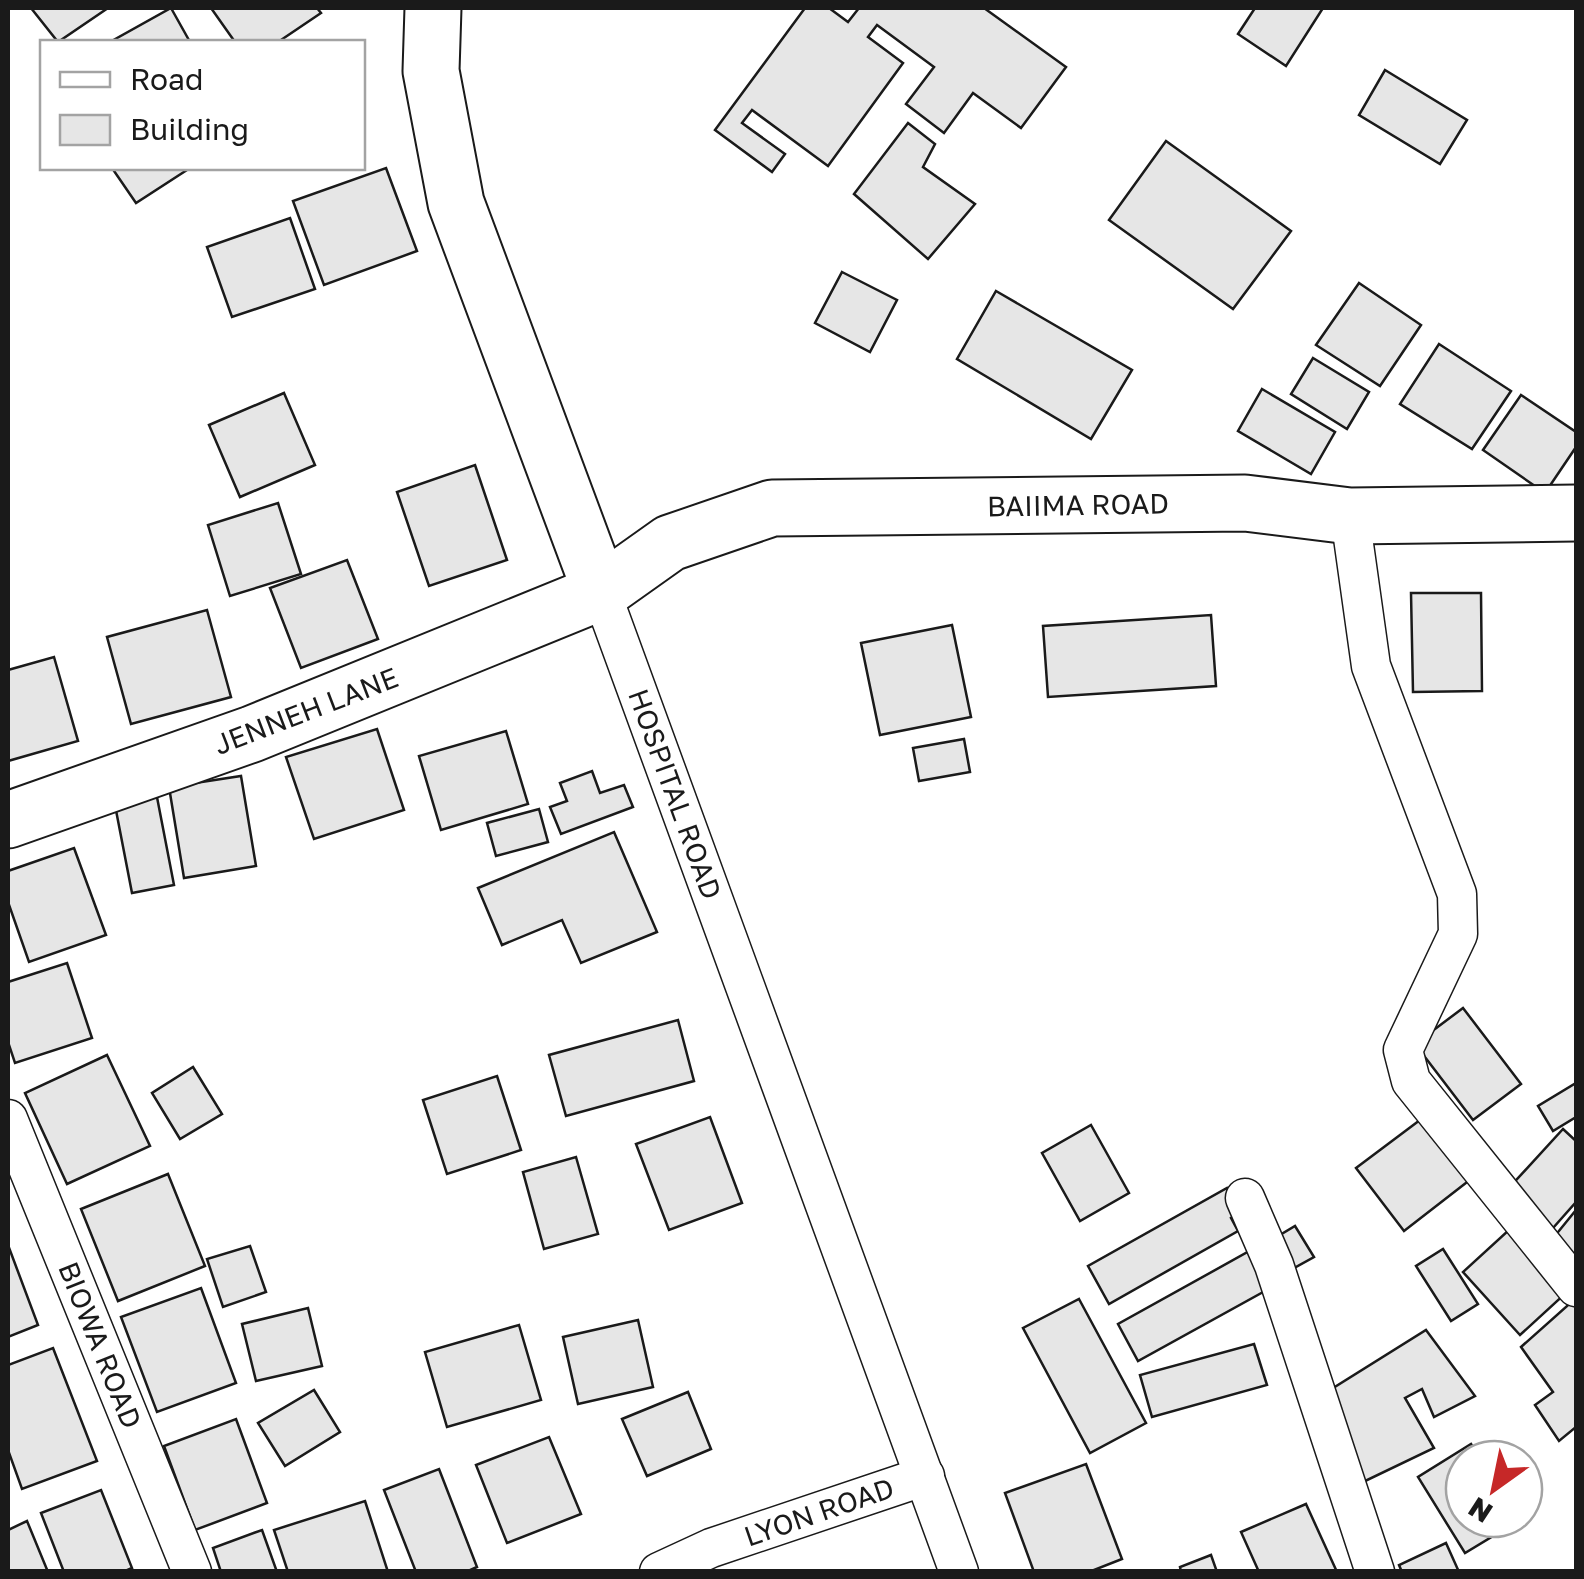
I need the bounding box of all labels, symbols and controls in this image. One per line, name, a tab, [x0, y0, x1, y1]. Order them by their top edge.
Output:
legend	[40, 40, 365, 170]
text: Road	[130, 61, 204, 97]
text: Building	[130, 111, 249, 147]
street label: BAIIMA ROAD	[987, 486, 1169, 523]
street label: JENNEH LANE	[209, 660, 403, 761]
street label: HOSPITAL ROAD	[622, 684, 729, 904]
street label: BIOWA ROAD	[52, 1257, 149, 1433]
north arrow	[1444, 1439, 1544, 1539]
street label: LYON ROAD	[740, 1470, 898, 1553]
text: N	[1462, 1491, 1498, 1530]

